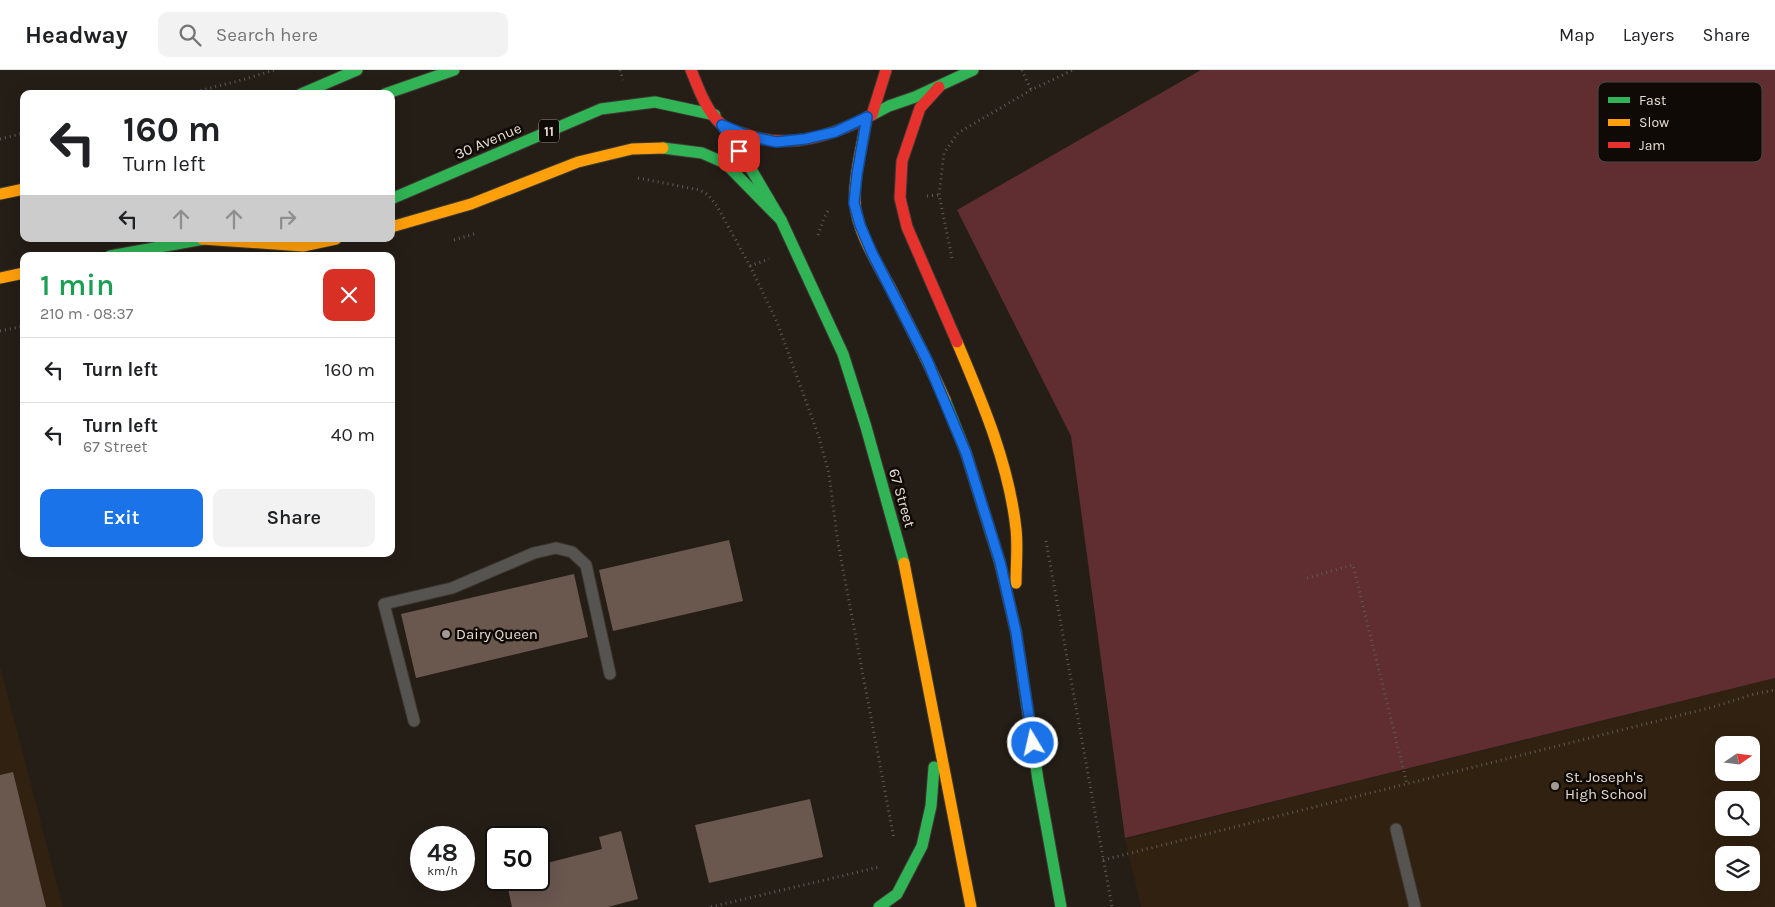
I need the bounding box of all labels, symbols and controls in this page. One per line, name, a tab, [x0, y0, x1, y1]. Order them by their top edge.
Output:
search box	[158, 12, 508, 57]
text: Headway	[25, 21, 128, 49]
icon: search	[176, 21, 204, 49]
text: Search here	[216, 24, 318, 46]
text: Map	[1559, 24, 1595, 46]
text: Layers	[1623, 24, 1675, 46]
text: Share	[1703, 24, 1750, 46]
legend	[1598, 82, 1762, 162]
text: Fast	[1639, 92, 1666, 109]
text: 160 m	[123, 109, 221, 150]
icon: left	[40, 110, 105, 175]
text: Slow	[1639, 114, 1669, 131]
street label: 30 Avenue	[452, 119, 524, 163]
road number: 11	[539, 119, 559, 142]
pin	[718, 130, 760, 172]
icon: arrive	[725, 137, 753, 165]
text: Jam	[1639, 137, 1665, 154]
text: Turn left	[123, 151, 206, 177]
icon: left	[114, 205, 142, 233]
icon: ahead	[167, 205, 195, 233]
icon: ahead	[220, 205, 248, 233]
icon: right	[273, 205, 301, 233]
text: 1 min	[40, 267, 114, 303]
button: close	[323, 269, 375, 321]
text: 210 m · 08:37	[40, 304, 133, 323]
icon: left	[40, 356, 68, 384]
text: Turn left	[83, 359, 158, 381]
text: 160 m	[324, 359, 375, 381]
text: Turn left	[83, 415, 158, 437]
icon: left	[40, 421, 68, 449]
text: 40 m	[331, 424, 375, 446]
text: 67 Street	[83, 437, 147, 456]
street label: 67 Street	[885, 467, 919, 530]
button: Exit	[40, 489, 203, 547]
button: Share	[213, 489, 375, 547]
place label: Dairy Queen	[456, 625, 538, 643]
marker: Dairy Queen	[440, 628, 452, 640]
position arrow	[1006, 716, 1058, 768]
north arrow	[1715, 736, 1760, 781]
map controls	[1715, 736, 1760, 891]
place label: St. Joseph's High School	[1565, 768, 1647, 803]
marker: St. Joseph's High School	[1549, 780, 1561, 792]
button: search	[1715, 791, 1760, 836]
speed limit sign: 50	[485, 826, 550, 891]
text: 48	[427, 838, 458, 867]
button: layers	[1715, 846, 1760, 891]
text: km/h	[427, 864, 458, 878]

